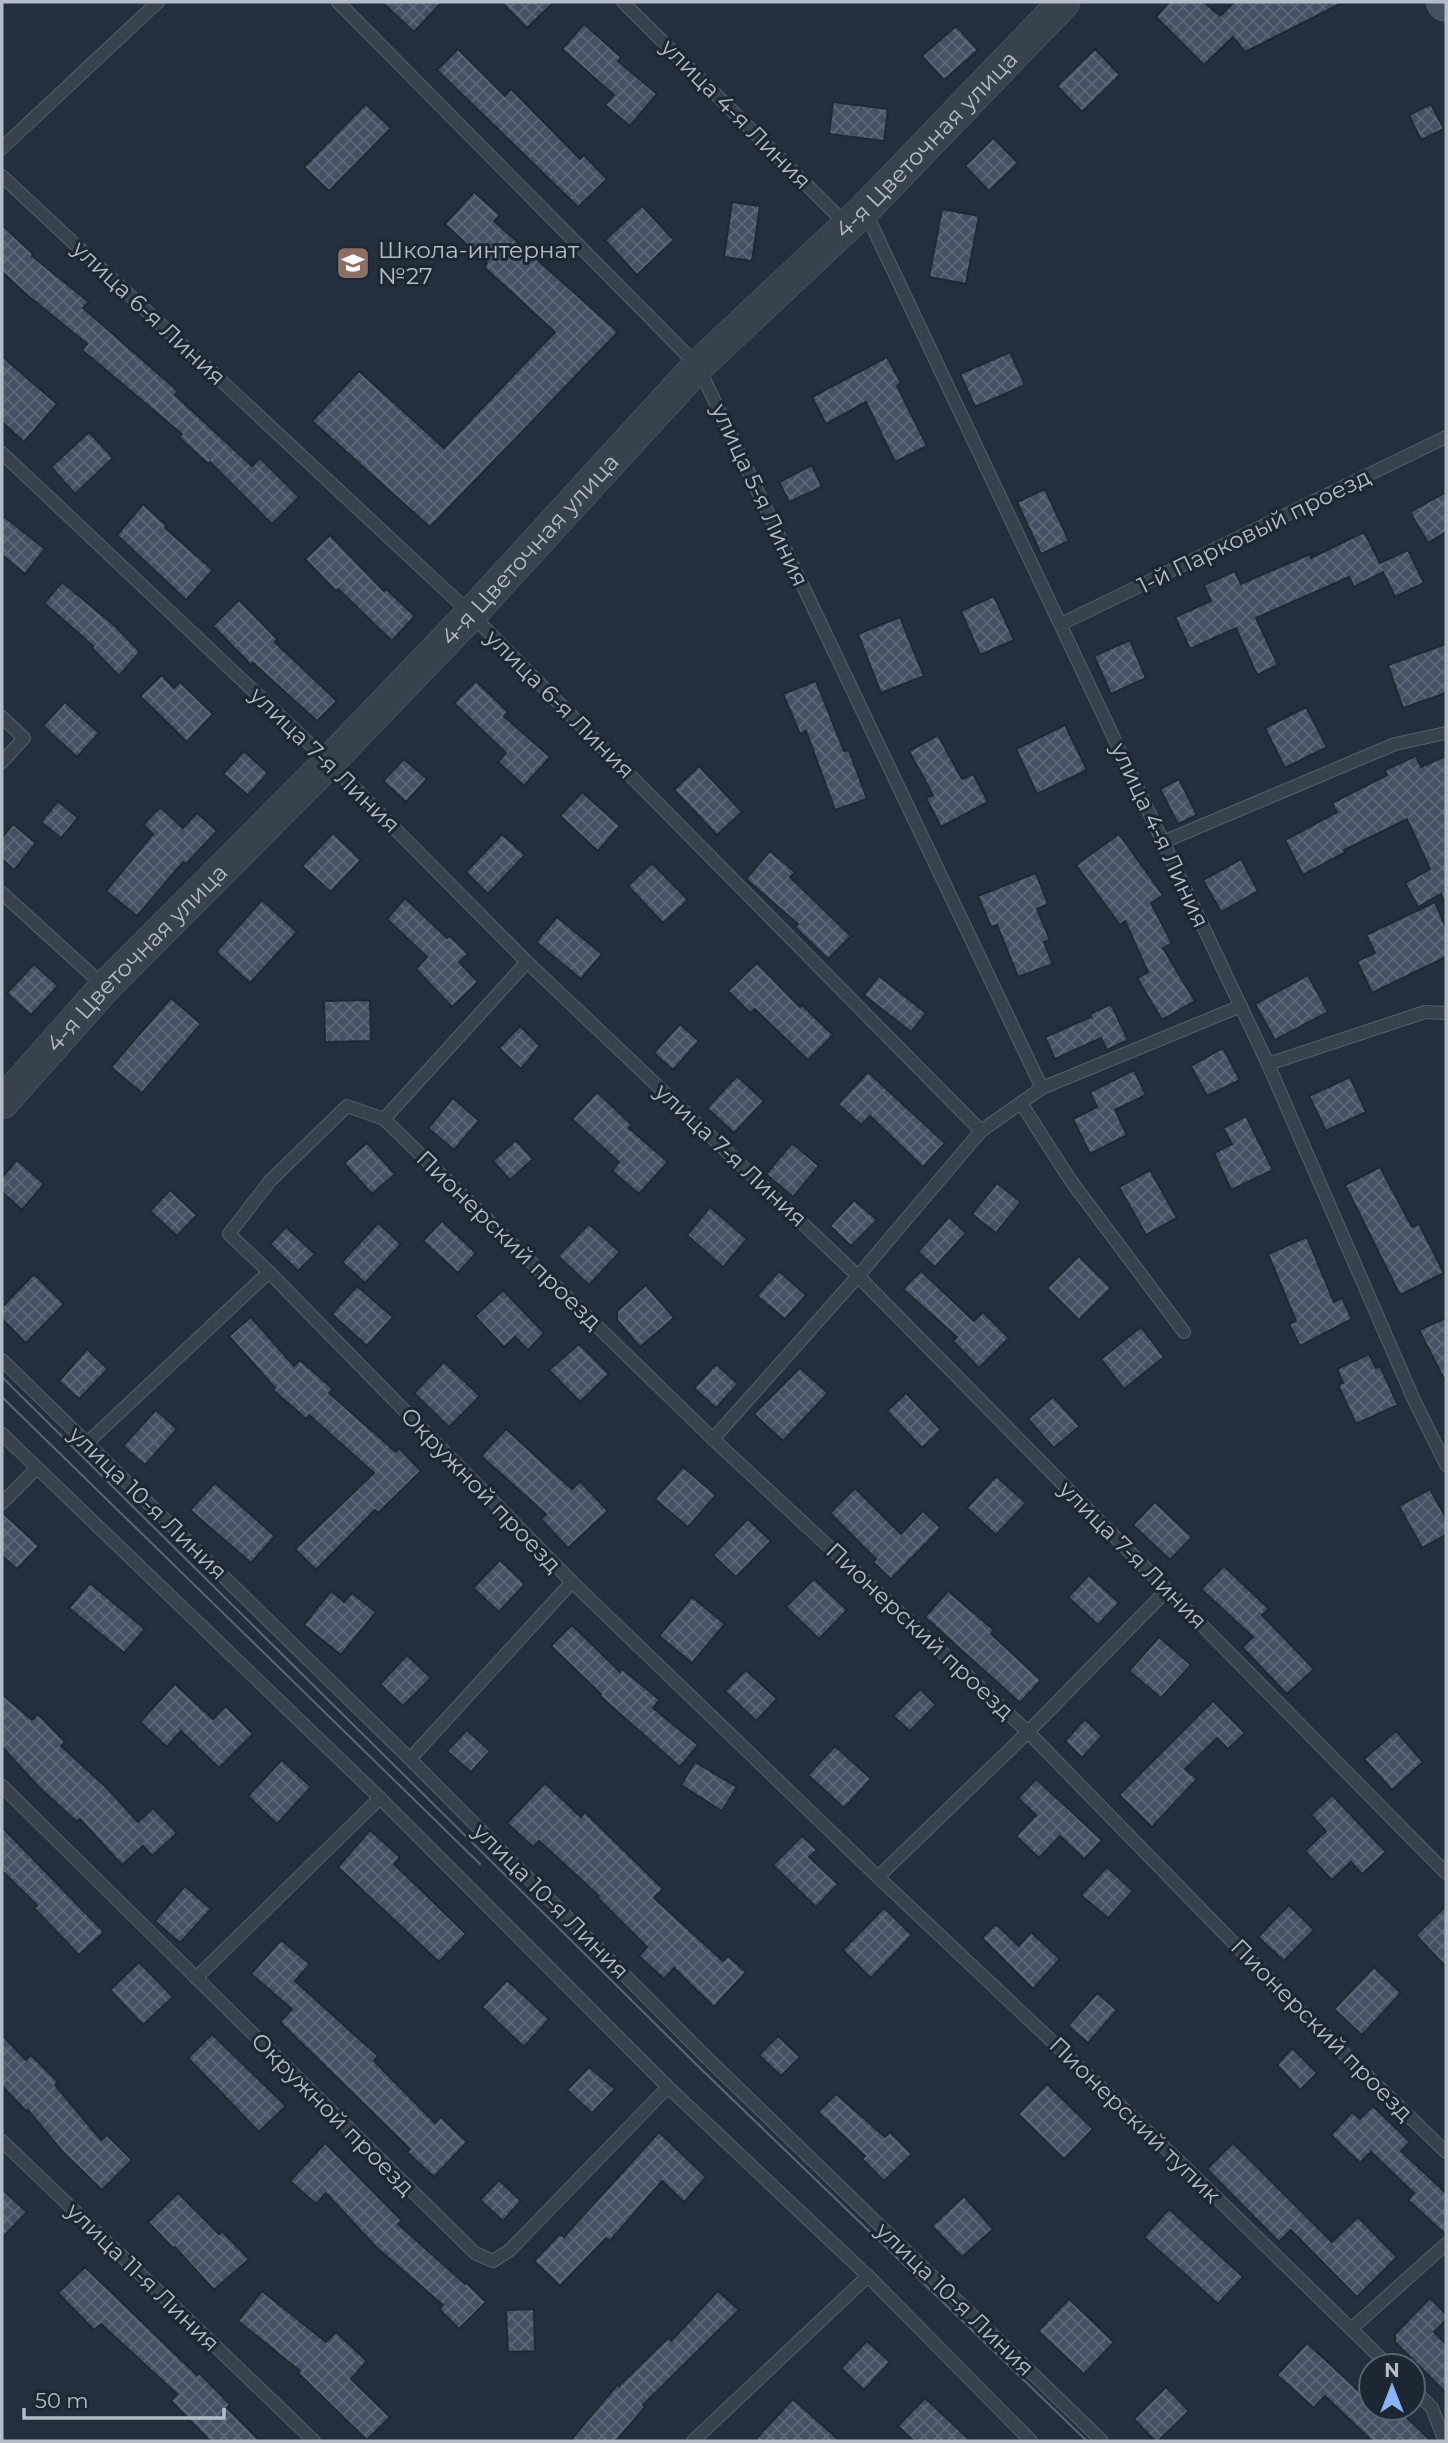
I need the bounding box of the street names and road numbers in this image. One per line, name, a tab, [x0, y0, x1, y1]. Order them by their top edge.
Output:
street label: улица 4-я Линия	[654, 32, 817, 195]
street label: 4-я Цветочная улица	[829, 45, 1023, 244]
street label: улица 6-я Линия	[66, 234, 231, 391]
street label: улица 5-я Линия	[705, 398, 815, 591]
street label: 4-я Цветочная улица	[435, 448, 625, 651]
street label: 1-й Парковый проезд	[1133, 462, 1375, 600]
street label: улица 6-я Линия	[479, 623, 640, 784]
street label: улица 7-я Линия	[243, 681, 406, 839]
street label: улица 4-я Линия	[1104, 737, 1215, 932]
street label: 4-я Цветочная улица	[40, 858, 233, 1058]
street label: улица 7-я Линия	[648, 1077, 813, 1233]
street label: Пионерский проезд	[411, 1144, 607, 1336]
street label: Окружной проезд	[395, 1401, 567, 1579]
street label: улица 10-я Линия	[62, 1420, 233, 1586]
street label: улица 7-я Линия	[1053, 1475, 1213, 1635]
street label: Пионерский проезд	[820, 1537, 1020, 1725]
street label: улица 10-я Линия	[467, 1817, 635, 1985]
street label: Пионерский проезд	[1225, 1933, 1419, 2127]
street label: Окружной проезд	[246, 2027, 420, 2201]
street label: Пионерский тупик	[1044, 2031, 1227, 2209]
street label: улица 11-я Линия	[60, 2196, 225, 2357]
street label: улица 10-я Линия	[869, 2216, 1040, 2382]

